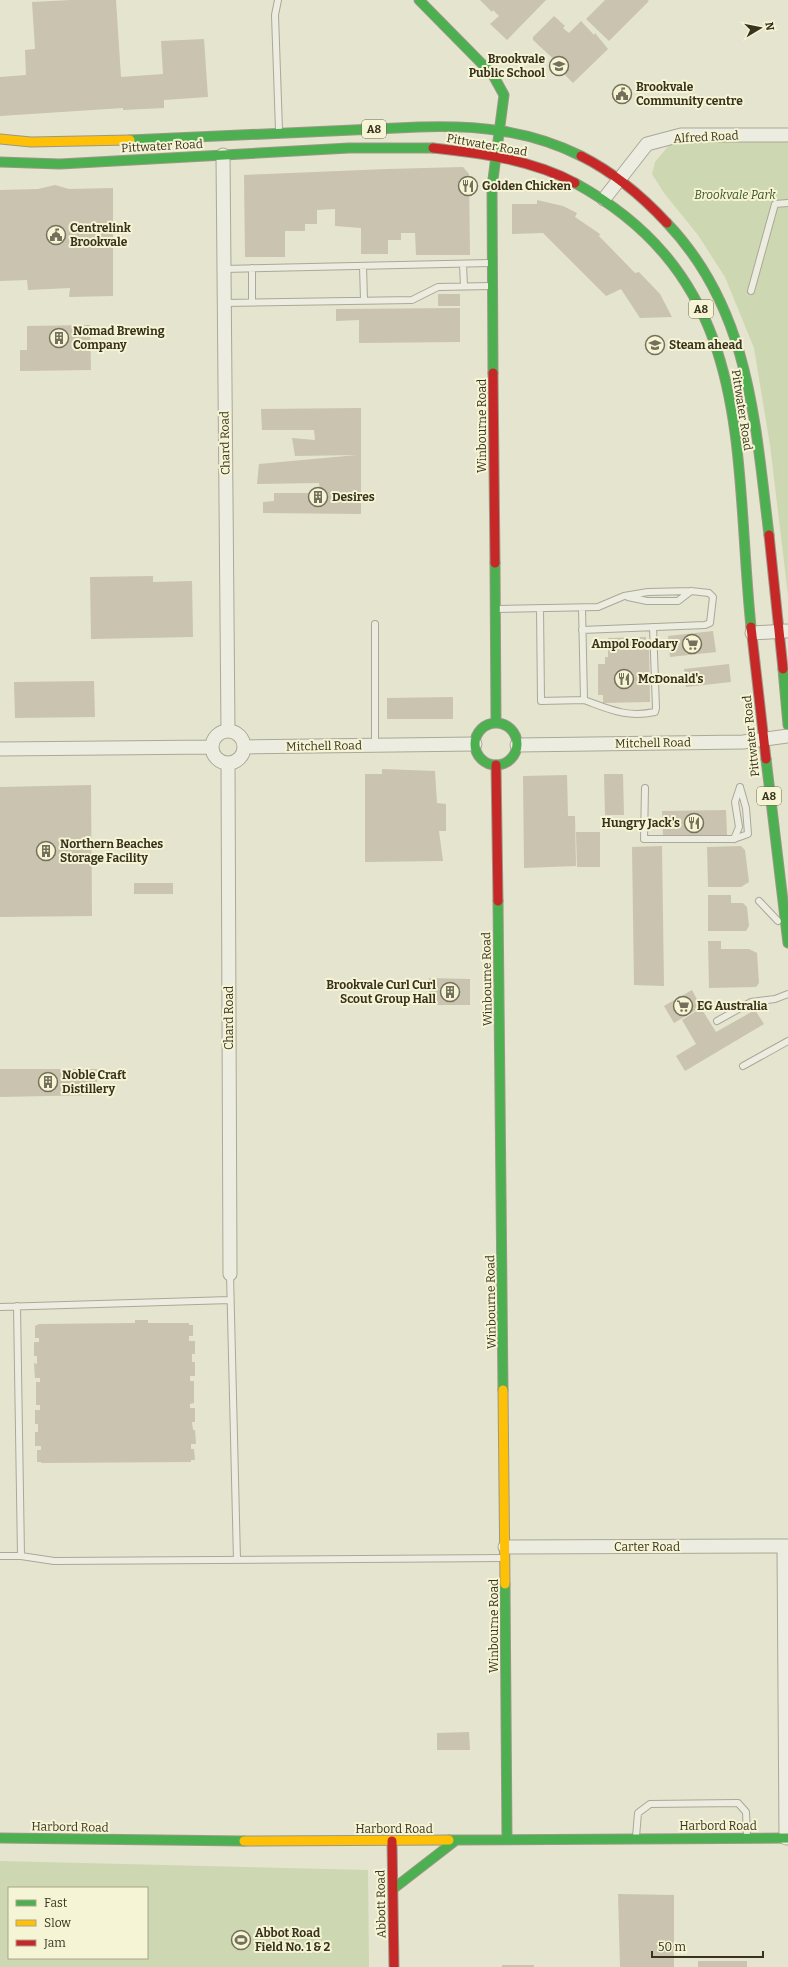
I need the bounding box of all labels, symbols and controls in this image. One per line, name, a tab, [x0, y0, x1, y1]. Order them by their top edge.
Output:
north arrow	[740, 8, 780, 48]
text: N	[762, 21, 777, 32]
place label: Brookvale Public School	[469, 52, 545, 80]
school or university icon: Brookvale Public School	[548, 55, 570, 77]
place label: Brookvale Community centre	[636, 80, 743, 108]
public building icon: Brookvale Community centre	[611, 83, 633, 105]
road number: A8	[362, 120, 386, 138]
street label: Alfred Road	[673, 128, 739, 146]
street label: Pittwater Road	[446, 131, 528, 159]
street label: Pittwater Road	[121, 137, 203, 155]
restaurant icon: Golden Chicken	[457, 175, 479, 197]
place label: Golden Chicken	[482, 179, 571, 193]
park label: Brookvale Park	[694, 188, 776, 202]
place label: Centrelink Brookvale	[70, 221, 132, 249]
public building icon: Centrelink Brookvale	[45, 224, 67, 246]
road number: A8	[689, 300, 713, 318]
place label: Nomad Brewing Company	[73, 324, 165, 352]
building icon: Nomad Brewing Company	[48, 327, 70, 349]
school or university icon: Steam ahead	[644, 334, 666, 356]
place label: Steam ahead	[669, 338, 743, 352]
street label: Pittwater Road	[729, 369, 755, 451]
street label: Winbourne Road	[475, 379, 489, 473]
street label: Chard Road	[217, 411, 233, 475]
building icon: Desires	[307, 486, 329, 508]
place label: Desires	[332, 490, 375, 504]
supermarket icon: Ampol Foodary	[681, 633, 703, 655]
place label: Ampol Foodary	[592, 637, 678, 651]
restaurant icon: McDonald's	[613, 668, 635, 690]
place label: McDonald's	[638, 672, 704, 686]
street label: Pittwater Road	[740, 695, 762, 777]
street label: Mitchell Road	[615, 735, 691, 751]
street label: Mitchell Road	[286, 738, 362, 754]
road number: A8	[757, 787, 781, 805]
restaurant icon: Hungry Jack's	[683, 812, 705, 834]
place label: Hungry Jack's	[602, 816, 680, 830]
place label: Northern Beaches Storage Facility	[60, 837, 163, 865]
building icon: Northern Beaches Storage Facility	[35, 840, 57, 862]
street label: Winbourne Road	[479, 932, 495, 1026]
place label: Brookvale Curl Curl Scout Group Hall	[326, 978, 436, 1006]
building icon: Brookvale Curl Curl Scout Group Hall	[439, 981, 461, 1003]
street label: Chard Road	[222, 986, 236, 1050]
supermarket icon: EG Australia	[672, 995, 694, 1017]
place label: EG Australia	[697, 999, 768, 1013]
place label: Noble Craft Distillery	[62, 1068, 127, 1096]
building icon: Noble Craft Distillery	[37, 1071, 59, 1093]
street label: Winbourne Road	[483, 1255, 499, 1349]
street label: Carter Road	[614, 1540, 680, 1554]
street label: Winbourne Road	[487, 1579, 501, 1673]
street label: Harbord Road	[31, 1819, 109, 1835]
street label: Harbord Road	[679, 1819, 757, 1833]
street label: Harbord Road	[355, 1822, 433, 1836]
street label: Abbott Road	[373, 1870, 389, 1938]
legend	[8, 1887, 148, 1959]
text: Fast	[44, 1896, 68, 1910]
text: Slow	[44, 1916, 71, 1930]
place label: Abbot Road Field No. 1 & 2	[255, 1926, 331, 1954]
sports icon: Abbot Road Field No. 1 & 2	[230, 1929, 252, 1951]
scale bar	[652, 1933, 763, 1959]
text: Jam	[43, 1936, 66, 1950]
text: 50 m	[658, 1940, 687, 1954]

